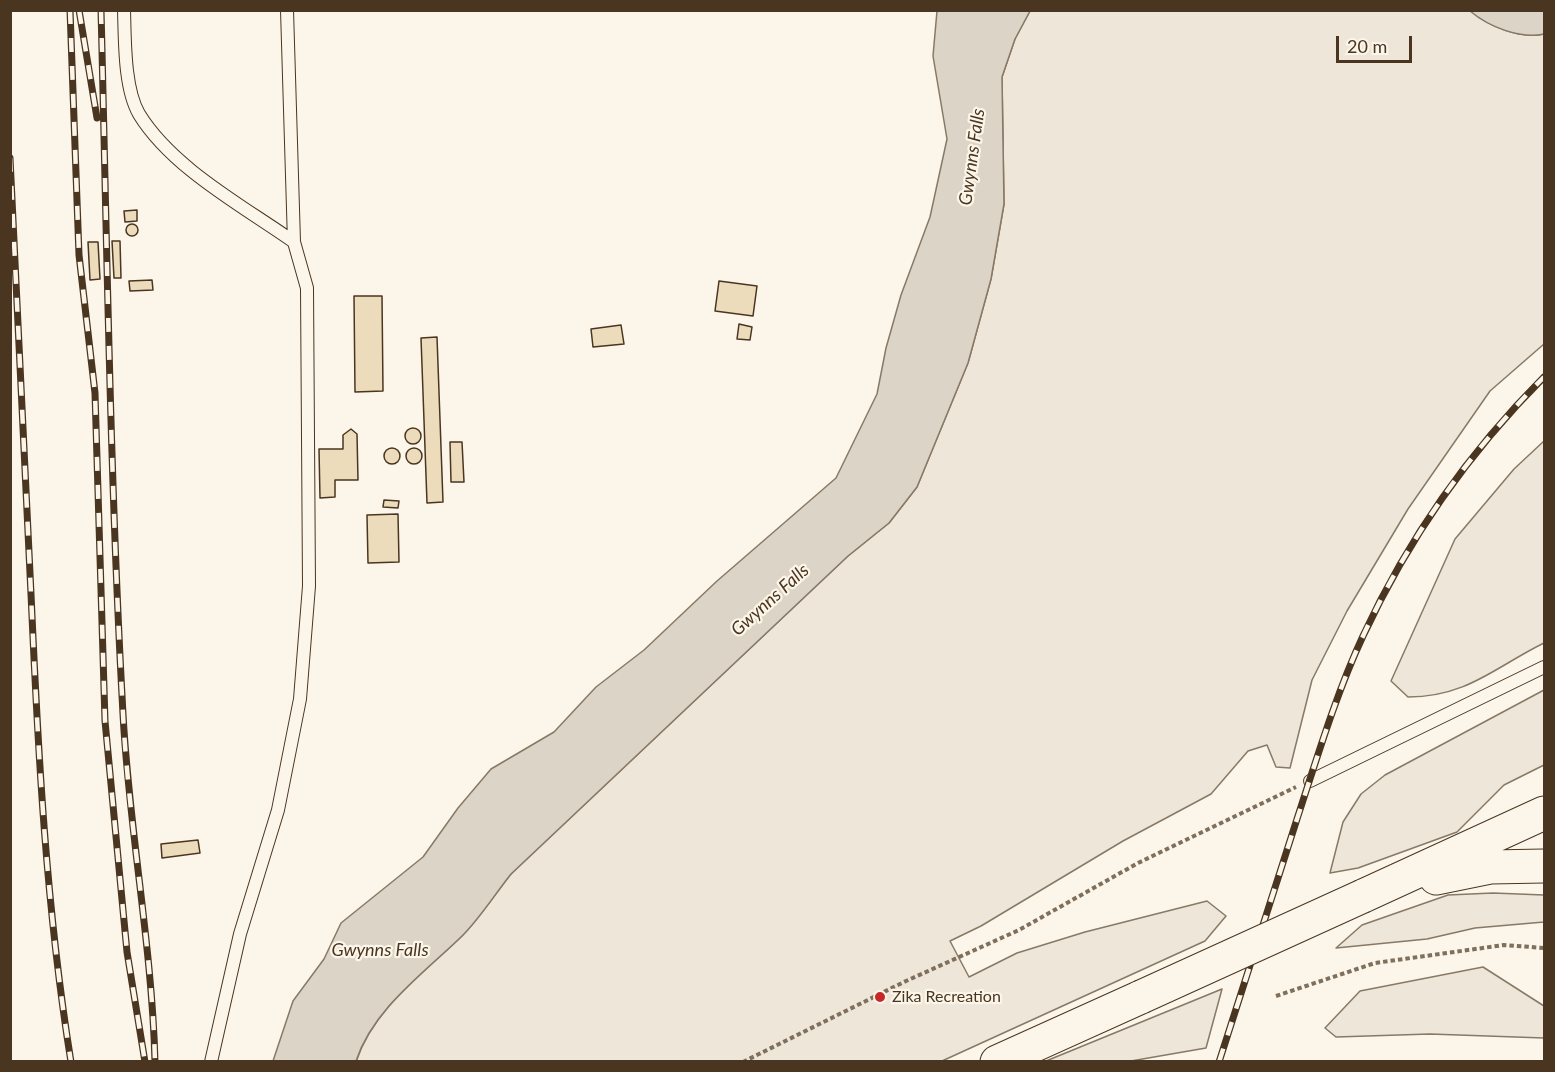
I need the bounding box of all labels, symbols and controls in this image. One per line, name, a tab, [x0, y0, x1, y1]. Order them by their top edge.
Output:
scale bar	[1339, 24, 1416, 62]
text: 20 m	[1347, 35, 1387, 57]
water label: Gwynns Falls	[955, 107, 989, 207]
water label: Gwynns Falls	[727, 559, 813, 641]
water label: Gwynns Falls	[331, 939, 429, 961]
place label: Zika Recreation	[892, 987, 1001, 1007]
marker: Zika Recreation	[873, 990, 887, 1004]

